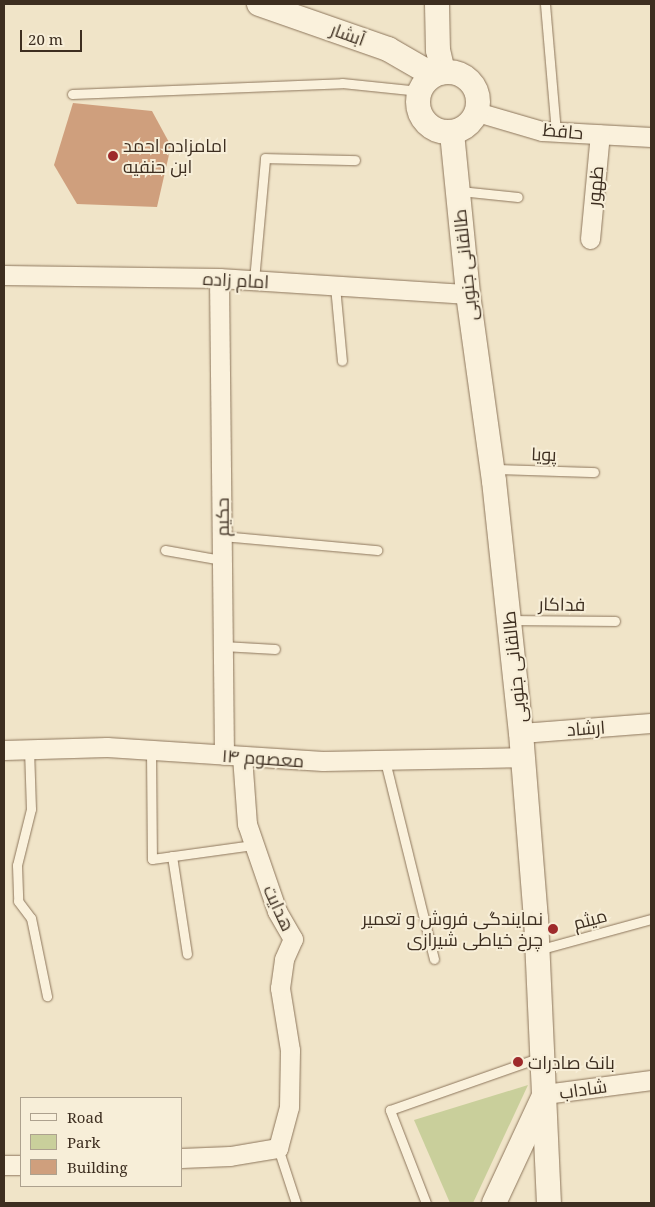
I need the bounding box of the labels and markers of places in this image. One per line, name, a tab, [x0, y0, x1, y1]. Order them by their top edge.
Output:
place label: امامزاده احمد ابن حنفیه	[123, 135, 227, 178]
marker: امامزاده احمد ابن حنفیه	[107, 150, 119, 162]
place label: نمایندگی فروش و تعمیر چرخ خیاطی شیرازی	[362, 908, 543, 951]
marker: نمایندگی فروش و تعمیر چرخ خیاطی شیرازی	[547, 923, 559, 935]
place label: بانک صادرات	[528, 1051, 615, 1073]
marker: بانک صادرات	[512, 1056, 524, 1068]

